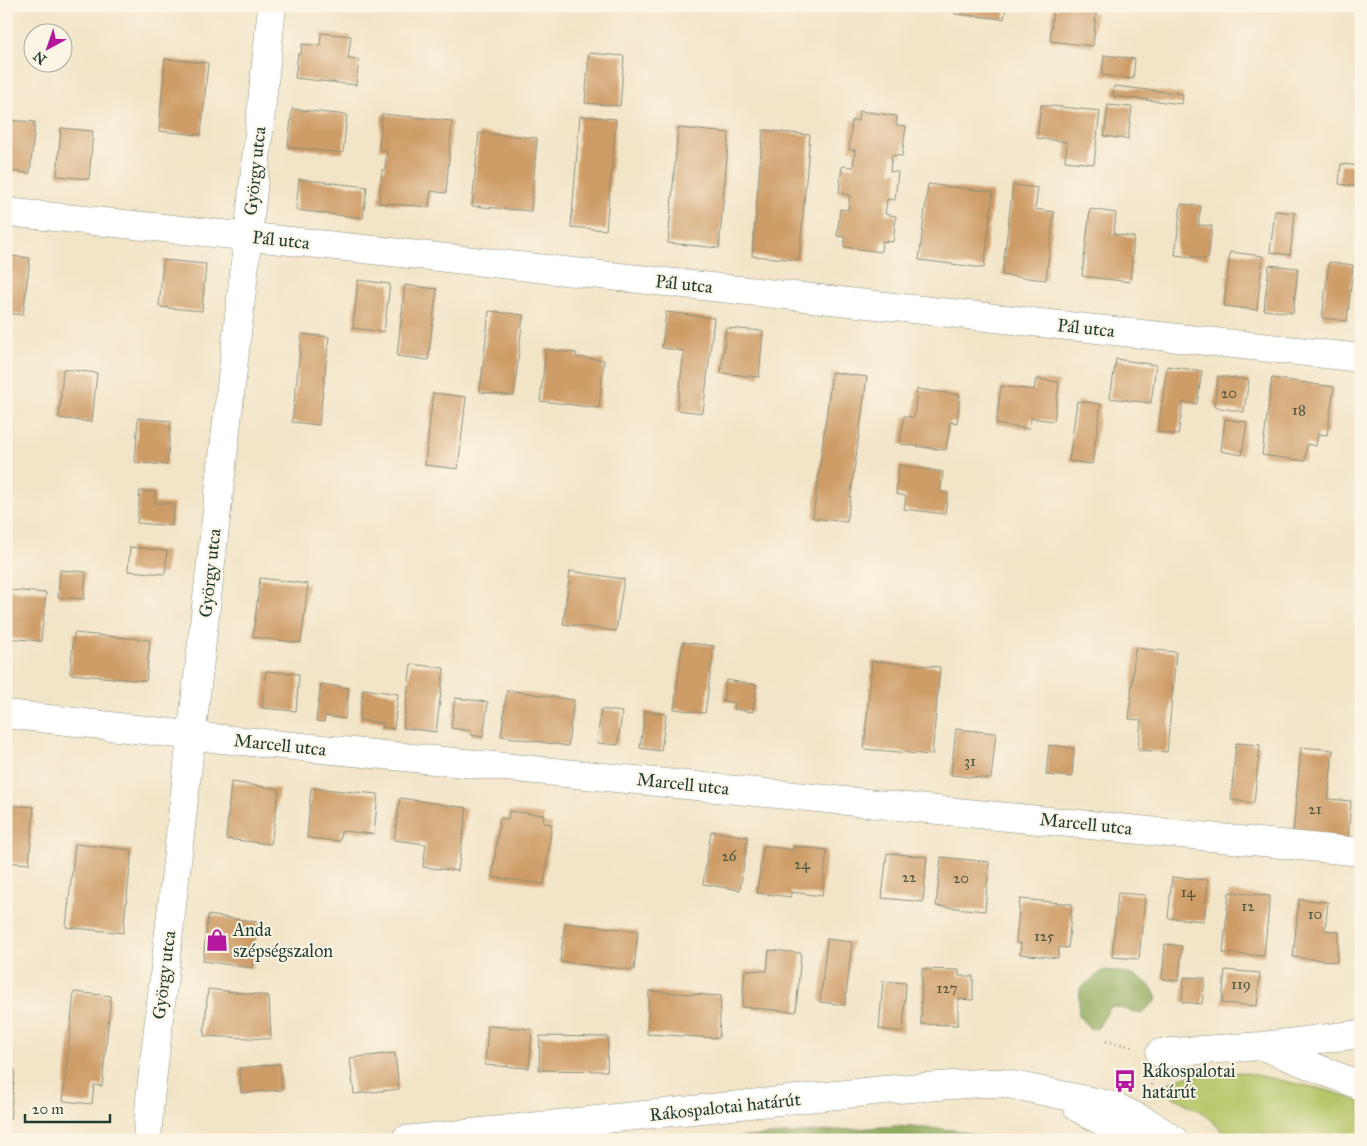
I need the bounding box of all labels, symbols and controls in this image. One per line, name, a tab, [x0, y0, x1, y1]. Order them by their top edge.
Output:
north arrow	[22, 22, 72, 72]
text: N	[30, 47, 50, 68]
street label: György utca	[239, 125, 272, 217]
street label: Pál utca	[251, 226, 311, 254]
street label: Pál utca	[654, 270, 714, 298]
street label: Pál utca	[1056, 314, 1116, 342]
house number: 20	[1221, 384, 1237, 402]
house number: 18	[1292, 401, 1306, 419]
street label: György utca	[194, 527, 227, 619]
street label: Marcell utca	[233, 729, 328, 761]
house number: 31	[964, 752, 976, 770]
street label: Marcell utca	[636, 768, 731, 800]
house number: 21	[1308, 800, 1322, 818]
street label: Marcell utca	[1039, 808, 1134, 840]
house number: 26	[721, 847, 738, 865]
house number: 24	[794, 855, 811, 873]
house number: 22	[902, 868, 917, 886]
house number: 20	[953, 869, 969, 887]
house number: 14	[1181, 883, 1196, 901]
house number: 12	[1241, 897, 1255, 915]
house number: 10	[1308, 905, 1322, 923]
place label: Anda szépségszalon	[232, 919, 333, 963]
shop icon: Anda szépségszalon	[204, 927, 230, 953]
house number: 125	[1034, 927, 1054, 945]
street label: György utca	[148, 929, 181, 1021]
house number: 119	[1231, 975, 1251, 993]
house number: 127	[937, 979, 957, 997]
place label: Rákospalotai határút	[1142, 1060, 1236, 1103]
bus stop icon: Rákospalotai határút	[1112, 1068, 1138, 1094]
street label: Rákospalotai határút	[648, 1088, 802, 1126]
scale bar	[25, 1091, 110, 1123]
text: 20 m	[32, 1100, 64, 1118]

